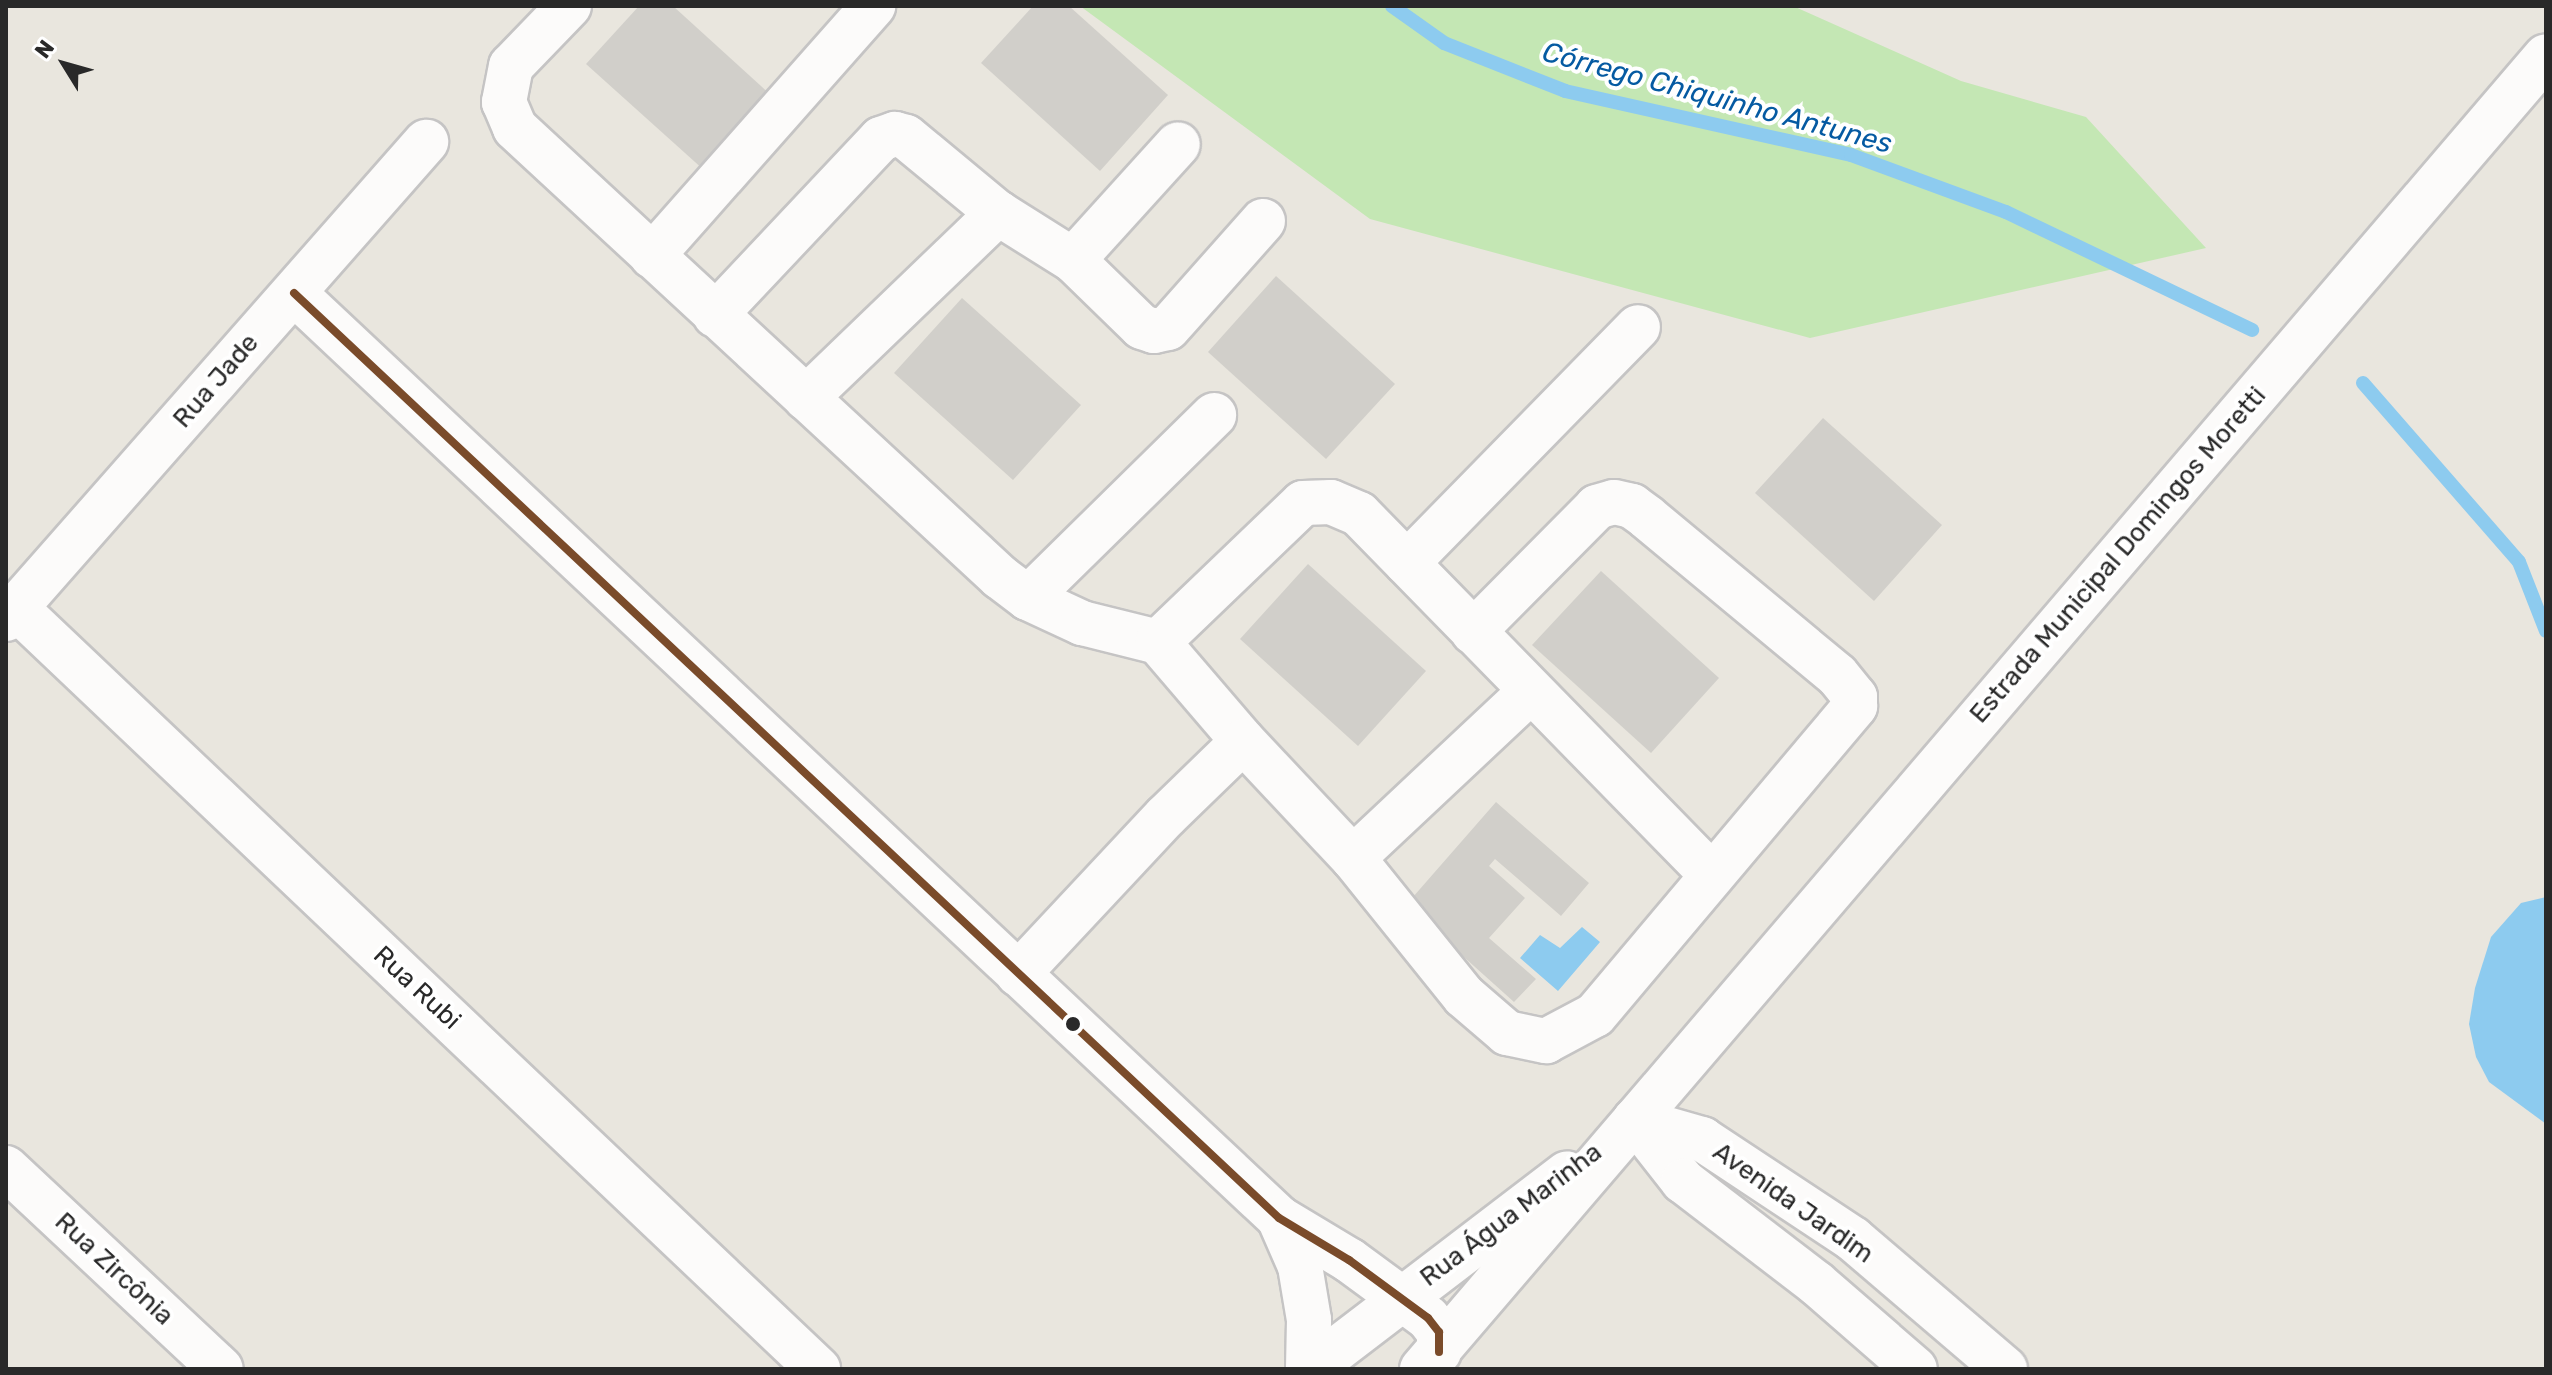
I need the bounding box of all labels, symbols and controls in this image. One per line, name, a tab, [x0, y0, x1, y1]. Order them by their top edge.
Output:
north arrow	[24, 24, 104, 104]
text: N	[29, 35, 60, 64]
water label: Córrego Chiquinho Antunes	[1538, 35, 1896, 161]
street label: Rua Jade	[167, 328, 265, 434]
street label: Estrada Municipal Domingos Moretti	[1963, 381, 2273, 729]
street label: Rua Rubi	[367, 940, 467, 1036]
unlabelled marker	[1065, 1016, 1081, 1032]
street label: Rua Água Marinha	[1414, 1136, 1608, 1294]
street label: Avenida Jardim	[1707, 1136, 1879, 1270]
street label: Rua Zircônia	[48, 1206, 180, 1332]

